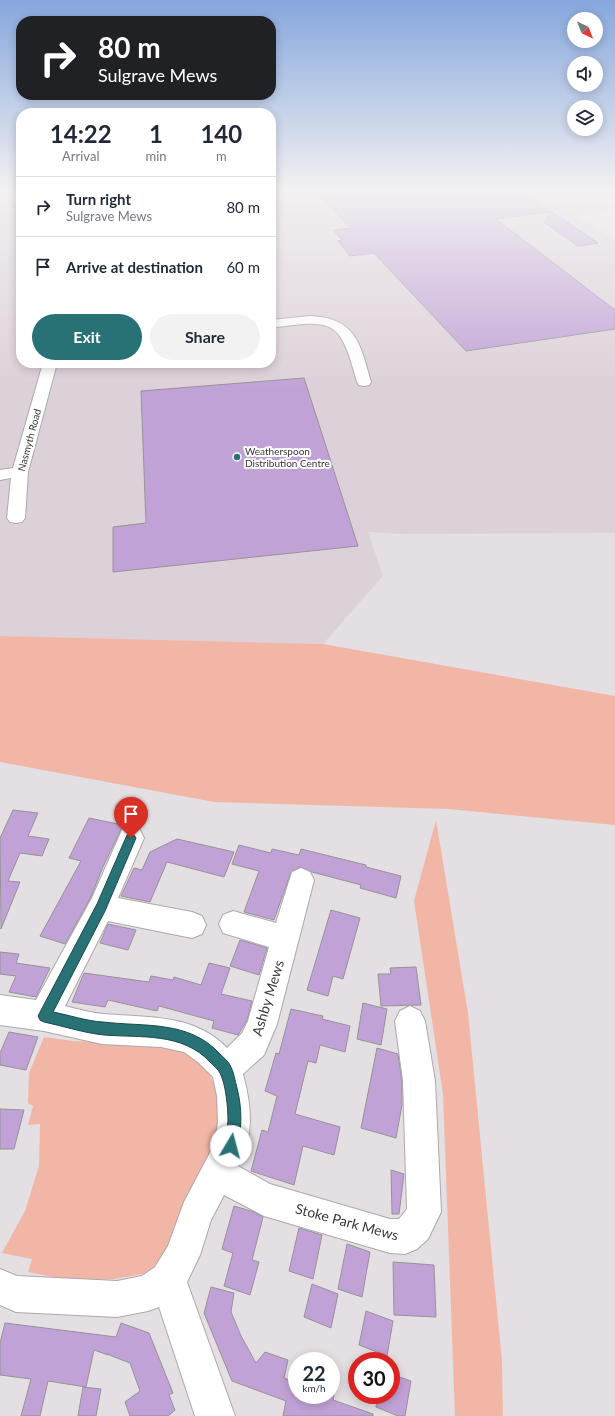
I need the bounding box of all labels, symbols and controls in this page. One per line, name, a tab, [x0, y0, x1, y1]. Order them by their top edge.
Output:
north arrow	[567, 12, 603, 48]
map controls	[567, 12, 603, 136]
text: 80 m	[98, 30, 161, 64]
icon: right	[32, 32, 84, 84]
button: sound	[567, 56, 603, 92]
text: Sulgrave Mews	[98, 64, 217, 86]
button: layers	[567, 100, 603, 136]
text: 14:22	[50, 119, 112, 148]
text: 1	[149, 119, 163, 148]
text: 140	[200, 119, 242, 148]
text: Arrival	[62, 148, 99, 164]
text: min	[146, 148, 167, 164]
text: m	[216, 148, 227, 164]
text: Turn right	[66, 190, 131, 208]
icon: right	[32, 196, 54, 218]
text: 80 m	[226, 198, 260, 216]
text: Sulgrave Mews	[66, 208, 152, 224]
icon: arrive	[32, 256, 54, 278]
text: Arrive at destination	[66, 258, 203, 276]
text: 60 m	[226, 258, 260, 276]
button: Exit	[32, 314, 142, 360]
button: Share	[150, 314, 260, 360]
street label: Nasmyth Road	[15, 408, 43, 472]
place label: Weatherspoon Distribution Centre	[245, 445, 330, 469]
marker: Weatherspoon Distribution Centre	[232, 452, 242, 462]
pin	[114, 797, 148, 838]
icon: arrive	[120, 803, 142, 825]
street label: Ashby Mews	[248, 958, 287, 1038]
position arrow	[210, 1125, 252, 1167]
street label: Stoke Park Mews	[294, 1200, 400, 1243]
speed limit sign: 30	[348, 1352, 400, 1404]
text: 22	[302, 1361, 326, 1385]
text: km/h	[302, 1382, 326, 1394]

